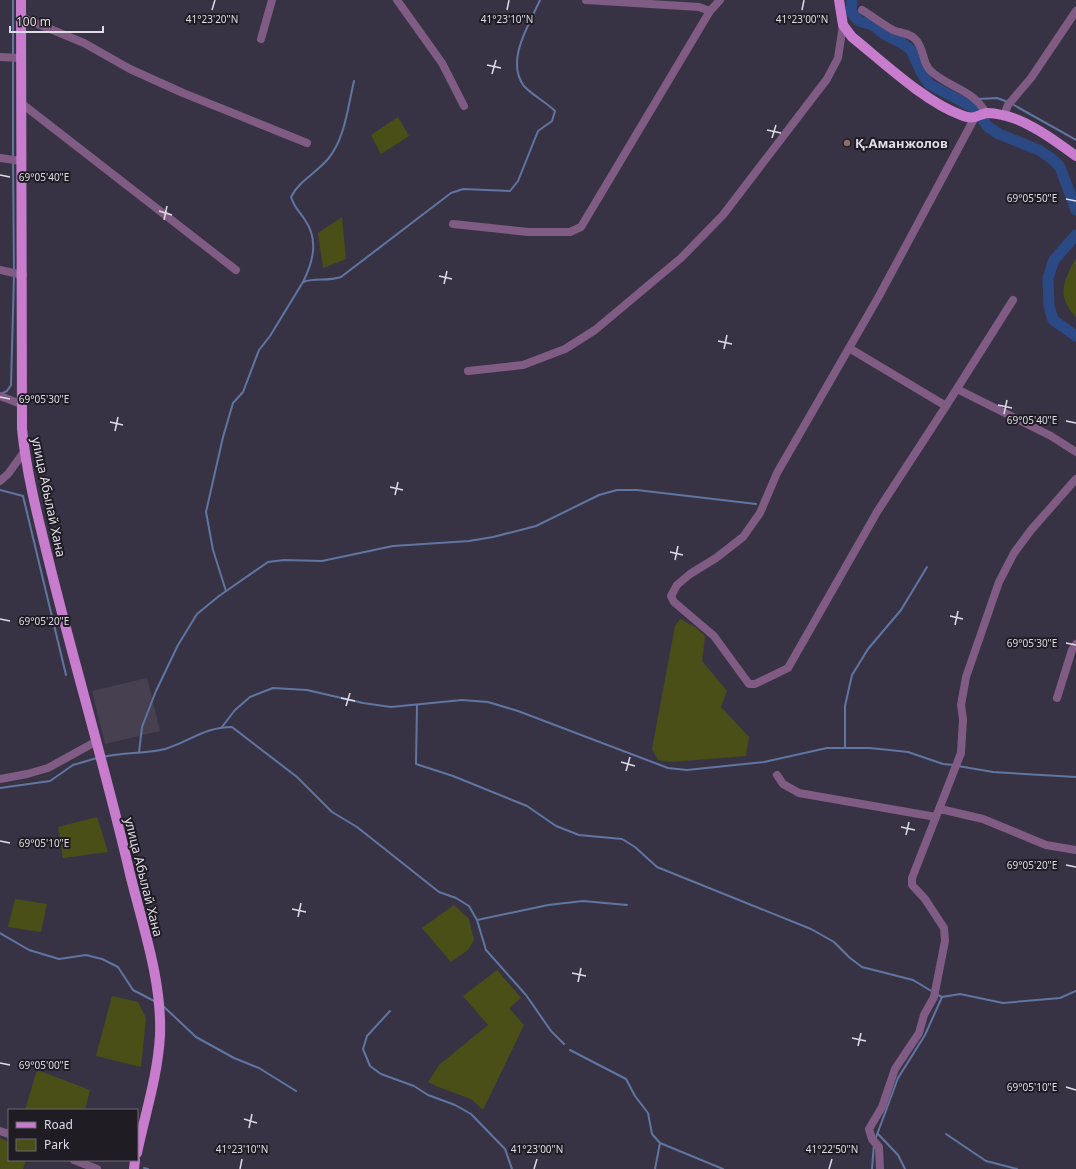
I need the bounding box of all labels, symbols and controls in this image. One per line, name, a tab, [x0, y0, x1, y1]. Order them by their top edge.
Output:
scale bar	[10, 8, 103, 34]
text: 41°23'20"N	[186, 12, 238, 26]
text: 41°23'10"N	[481, 12, 533, 26]
text: 41°23'00"N	[776, 12, 828, 26]
text: 100 m	[16, 13, 51, 30]
place label: Қ.Аманжолов	[855, 134, 948, 152]
marker: Қ.Аманжолов	[842, 138, 852, 148]
text: 69°05'40"E	[19, 170, 69, 184]
text: 69°05'50"E	[1007, 191, 1057, 205]
text: 69°05'30"E	[19, 392, 69, 406]
text: 69°05'40"E	[1007, 413, 1057, 427]
street label: улица Абылай Хана	[27, 435, 71, 559]
text: 69°05'20"E	[19, 614, 69, 628]
text: 69°05'30"E	[1007, 636, 1057, 650]
street label: улица Абылай Хана	[120, 815, 168, 939]
text: 69°05'10"E	[19, 836, 69, 850]
text: 69°05'20"E	[1007, 858, 1057, 872]
text: 69°05'00"E	[19, 1058, 69, 1072]
text: 69°05'10"E	[1007, 1080, 1057, 1094]
legend	[8, 1109, 138, 1161]
text: Road	[44, 1116, 73, 1133]
text: Park	[44, 1136, 70, 1153]
text: 41°23'10"N	[216, 1142, 268, 1156]
text: 41°23'00"N	[511, 1142, 563, 1156]
text: 41°22'50"N	[806, 1142, 858, 1156]

